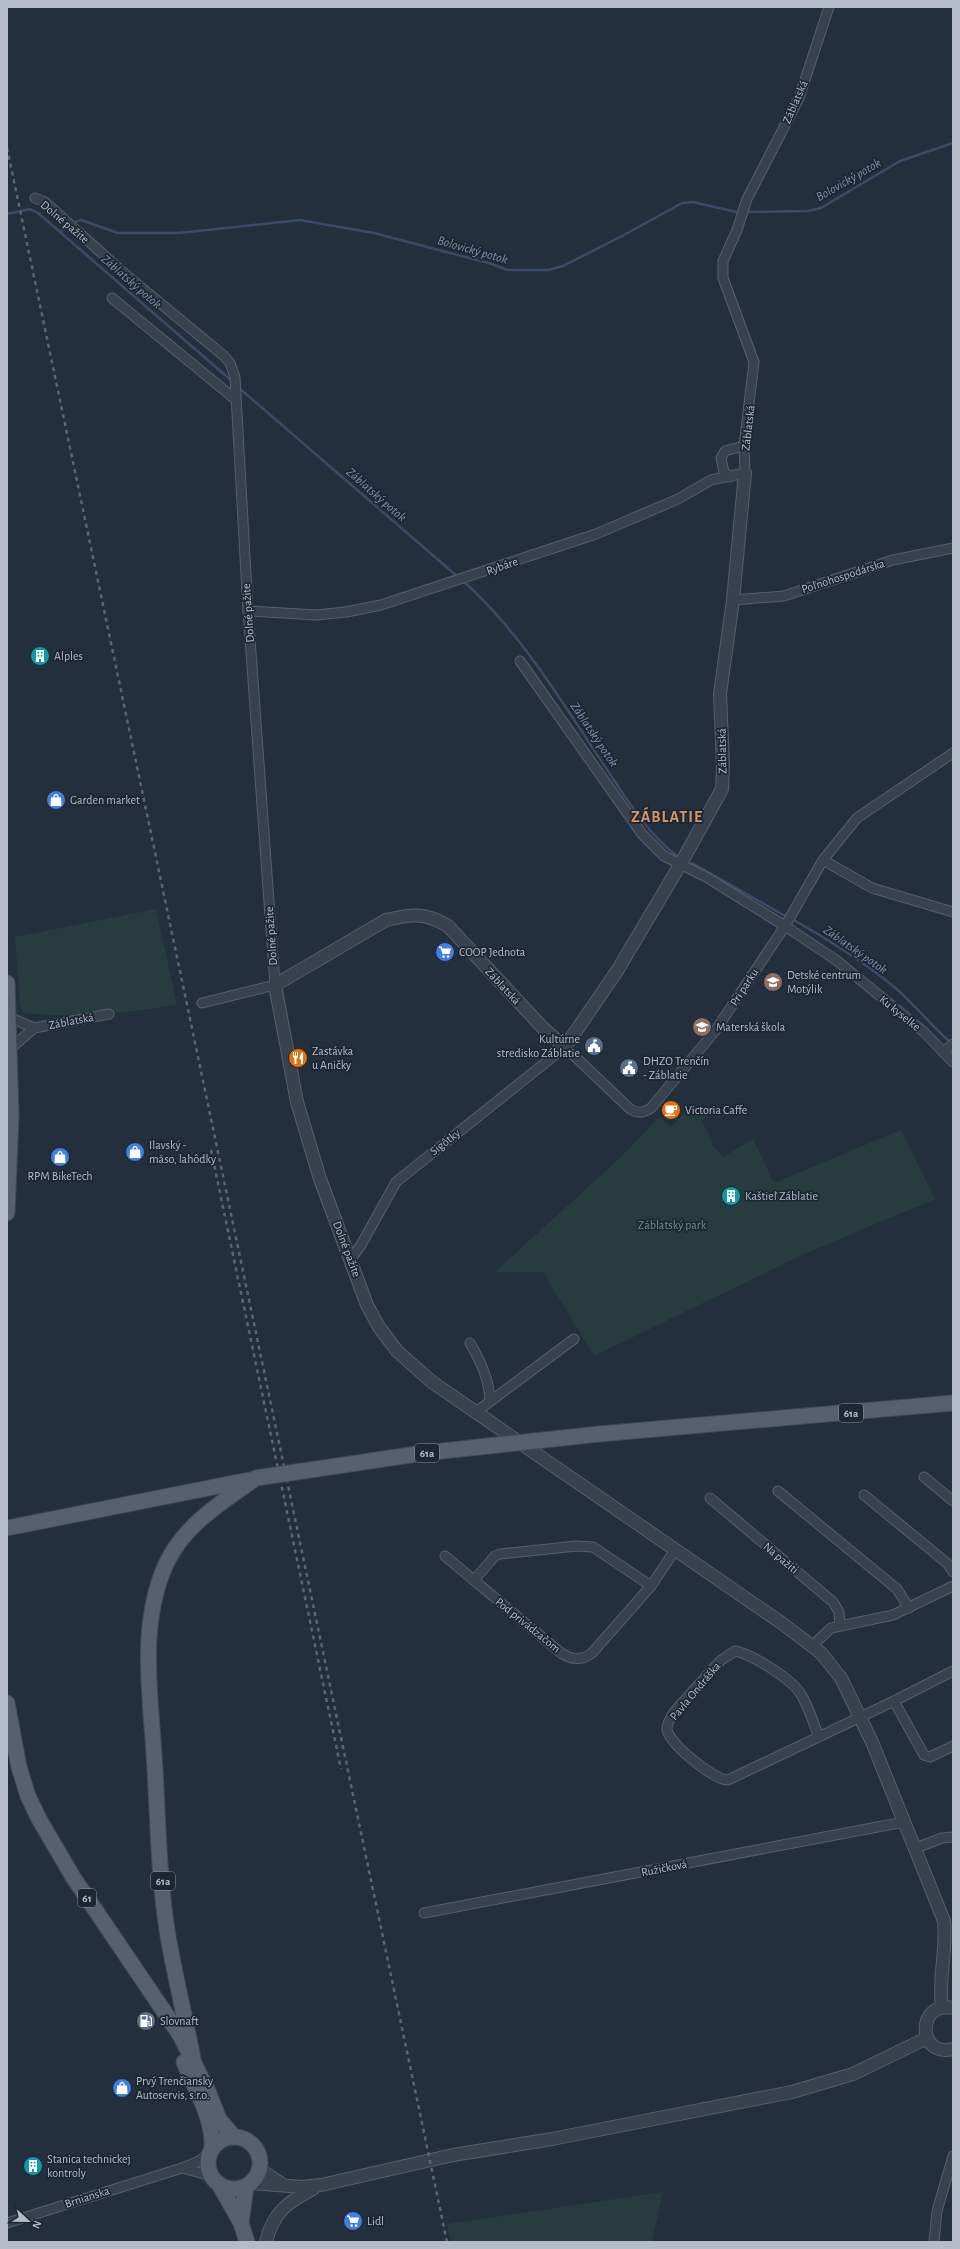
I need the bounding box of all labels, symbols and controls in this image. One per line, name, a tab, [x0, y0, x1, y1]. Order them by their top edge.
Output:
street label: Záblatská	[780, 78, 810, 125]
water label: Bolovický potok	[814, 157, 883, 204]
street label: Dolné pažite	[39, 198, 91, 246]
water label: Bolovický potok	[436, 234, 509, 267]
water label: Záblatský potok	[99, 253, 163, 312]
street label: Záblatská	[739, 404, 757, 451]
water label: Záblatský potok	[344, 466, 408, 525]
street label: Rybáre	[485, 555, 520, 578]
street label: Poľnohospodárska	[800, 557, 886, 595]
street label: Dolné pažite	[240, 583, 256, 643]
building icon: Alples	[29, 645, 51, 667]
place label: Alples	[54, 650, 83, 662]
water label: Záblatský potok	[567, 700, 620, 769]
street label: Záblatská	[716, 728, 728, 774]
shop icon: Garden market	[45, 789, 67, 811]
place label: Garden market	[70, 794, 140, 806]
district label: ZÁBLATIE	[631, 806, 703, 825]
street label: Dolné pažite	[263, 906, 279, 966]
water label: Záblatský potok	[821, 923, 889, 977]
supermarket icon: COOP Jednota	[434, 941, 456, 963]
place label: COOP Jednota	[459, 946, 526, 958]
street label: Záblatská	[483, 965, 523, 1007]
street label: Pri parku	[728, 966, 760, 1008]
place label: Detské centrum Motýlik	[787, 969, 861, 996]
school or university icon: Detské centrum Motýlik	[762, 971, 784, 993]
street label: Ku kyselke	[877, 993, 923, 1034]
street label: Záblatská	[47, 1011, 95, 1031]
school or university icon: Materská škola	[691, 1016, 713, 1038]
place label: Materská škola	[716, 1021, 786, 1033]
place label: Kultúrne stredisko Záblatie	[497, 1033, 580, 1059]
public building icon: Kultúrne stredisko Záblatie	[583, 1035, 605, 1057]
place label: Zastávka u Aničky	[312, 1045, 354, 1072]
restaurant icon: Zastávka u Aničky	[287, 1047, 309, 1069]
place label: DHZO Trenčín - Záblatie	[643, 1055, 709, 1081]
public building icon: DHZO Trenčín - Záblatie	[618, 1057, 640, 1079]
cafe icon: Victoria Caffe	[660, 1099, 682, 1121]
place label: Victoria Caffe	[685, 1104, 747, 1116]
street label: Sigôtky	[428, 1127, 463, 1158]
place label: Ilavský - mäso, lahôdky	[149, 1139, 216, 1166]
shop icon: Ilavský - mäso, lahôdky	[124, 1141, 146, 1163]
shop icon: RPM BikeTech	[49, 1146, 71, 1168]
place label: RPM BikeTech	[27, 1170, 93, 1182]
building icon: Kaštieľ Záblatie	[720, 1185, 742, 1207]
place label: Kaštieľ Záblatie	[745, 1190, 818, 1202]
street label: Dolné pažite	[331, 1219, 363, 1279]
park label: Záblatský park	[638, 1219, 707, 1232]
road number: 61a	[839, 1404, 863, 1422]
road number: 61a	[415, 1444, 439, 1462]
street label: Na pažiti	[761, 1540, 801, 1576]
street label: Pod privádzačom	[493, 1595, 563, 1655]
street label: Pavla Ondráška	[667, 1659, 723, 1722]
street label: Ružičková	[640, 1858, 688, 1878]
road number: 61a	[151, 1872, 175, 1890]
road number: 61	[78, 1889, 96, 1907]
fuel station icon: Slovnaft	[135, 2010, 157, 2032]
place label: Slovnaft	[160, 2015, 199, 2027]
place label: Prvý Trenčiansky Autoservis, s.r.o.	[136, 2075, 213, 2101]
shop icon: Prvý Trenčiansky Autoservis, s.r.o.	[111, 2077, 133, 2099]
place label: Stanica technickej kontroly	[47, 2153, 131, 2180]
building icon: Stanica technickej kontroly	[22, 2155, 44, 2177]
street label: Brnianska	[63, 2184, 111, 2210]
north arrow	[8, 2201, 48, 2241]
supermarket icon: Lidl	[342, 2210, 364, 2232]
place label: Lidl	[367, 2215, 384, 2227]
text: N	[30, 2219, 43, 2230]

